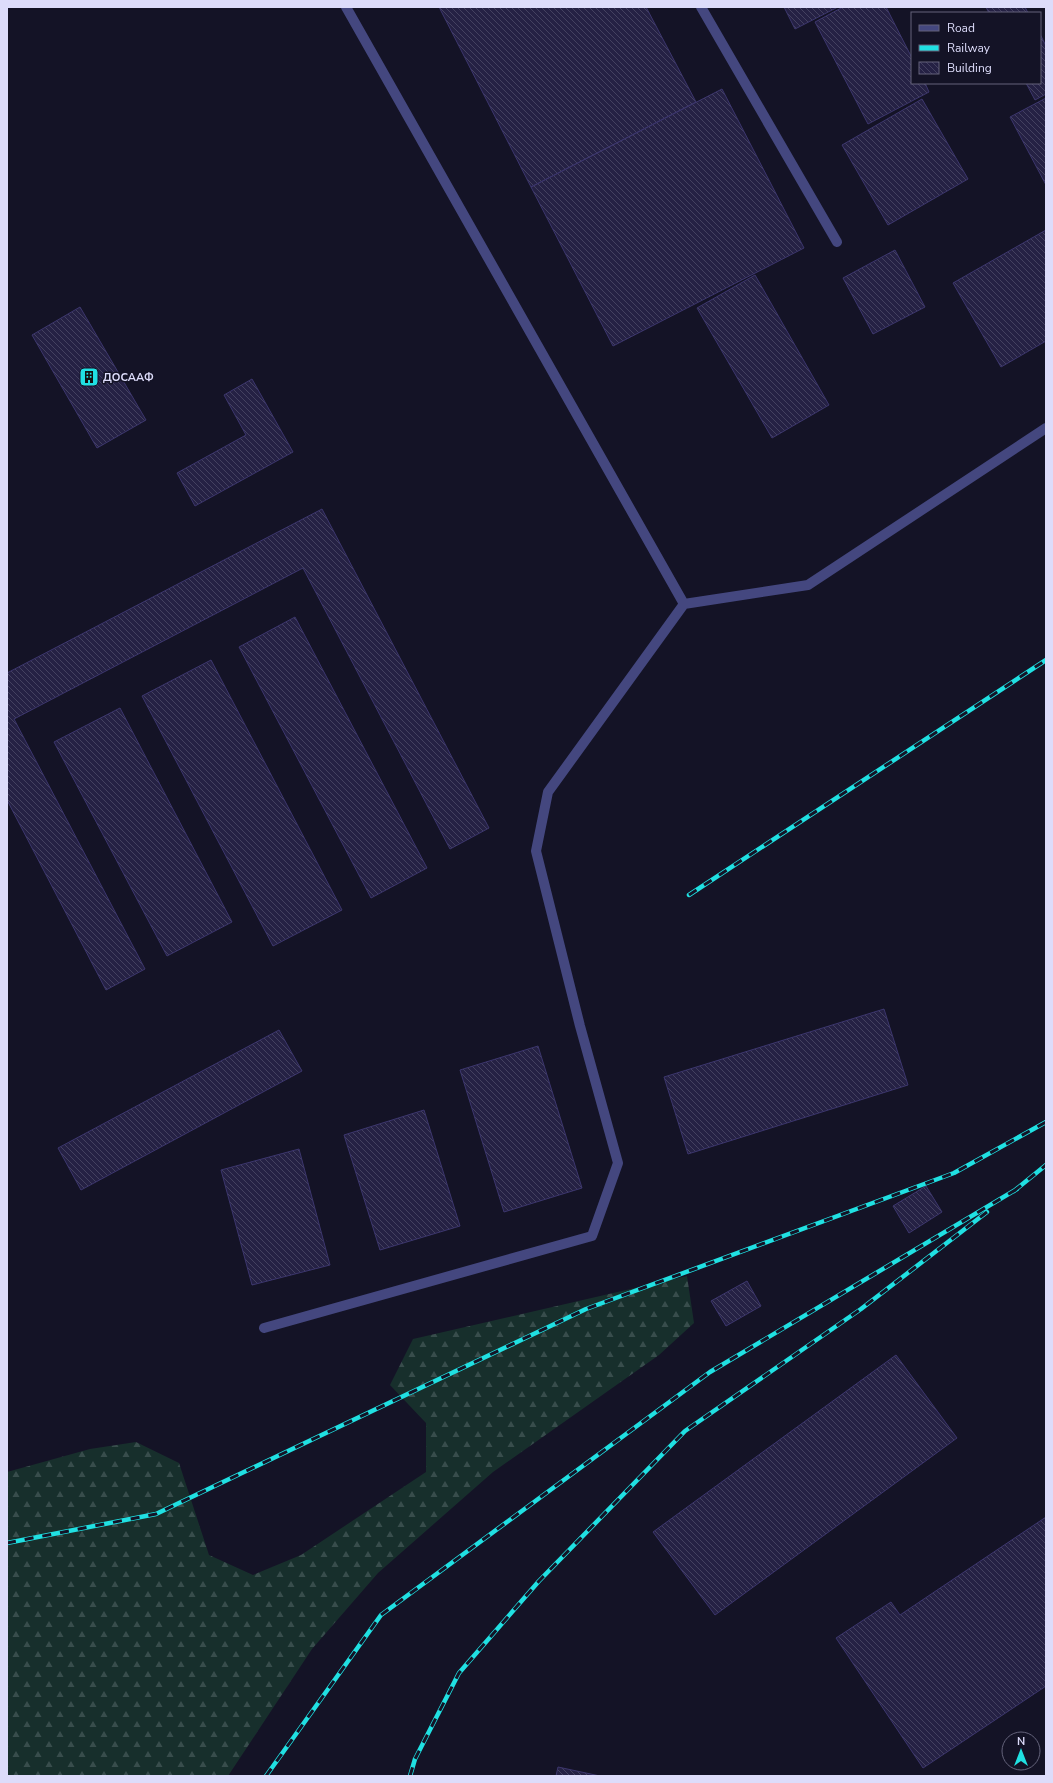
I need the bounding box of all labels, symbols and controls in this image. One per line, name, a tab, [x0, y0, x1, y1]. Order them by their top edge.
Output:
legend	[911, 12, 1041, 84]
text: Road	[947, 20, 975, 36]
text: Railway	[947, 40, 991, 56]
text: Building	[947, 60, 992, 76]
building icon: ДОСААФ	[78, 366, 100, 388]
place label: ДОСААФ	[103, 370, 154, 385]
north arrow	[1001, 1731, 1041, 1771]
text: N	[1017, 1734, 1025, 1749]

